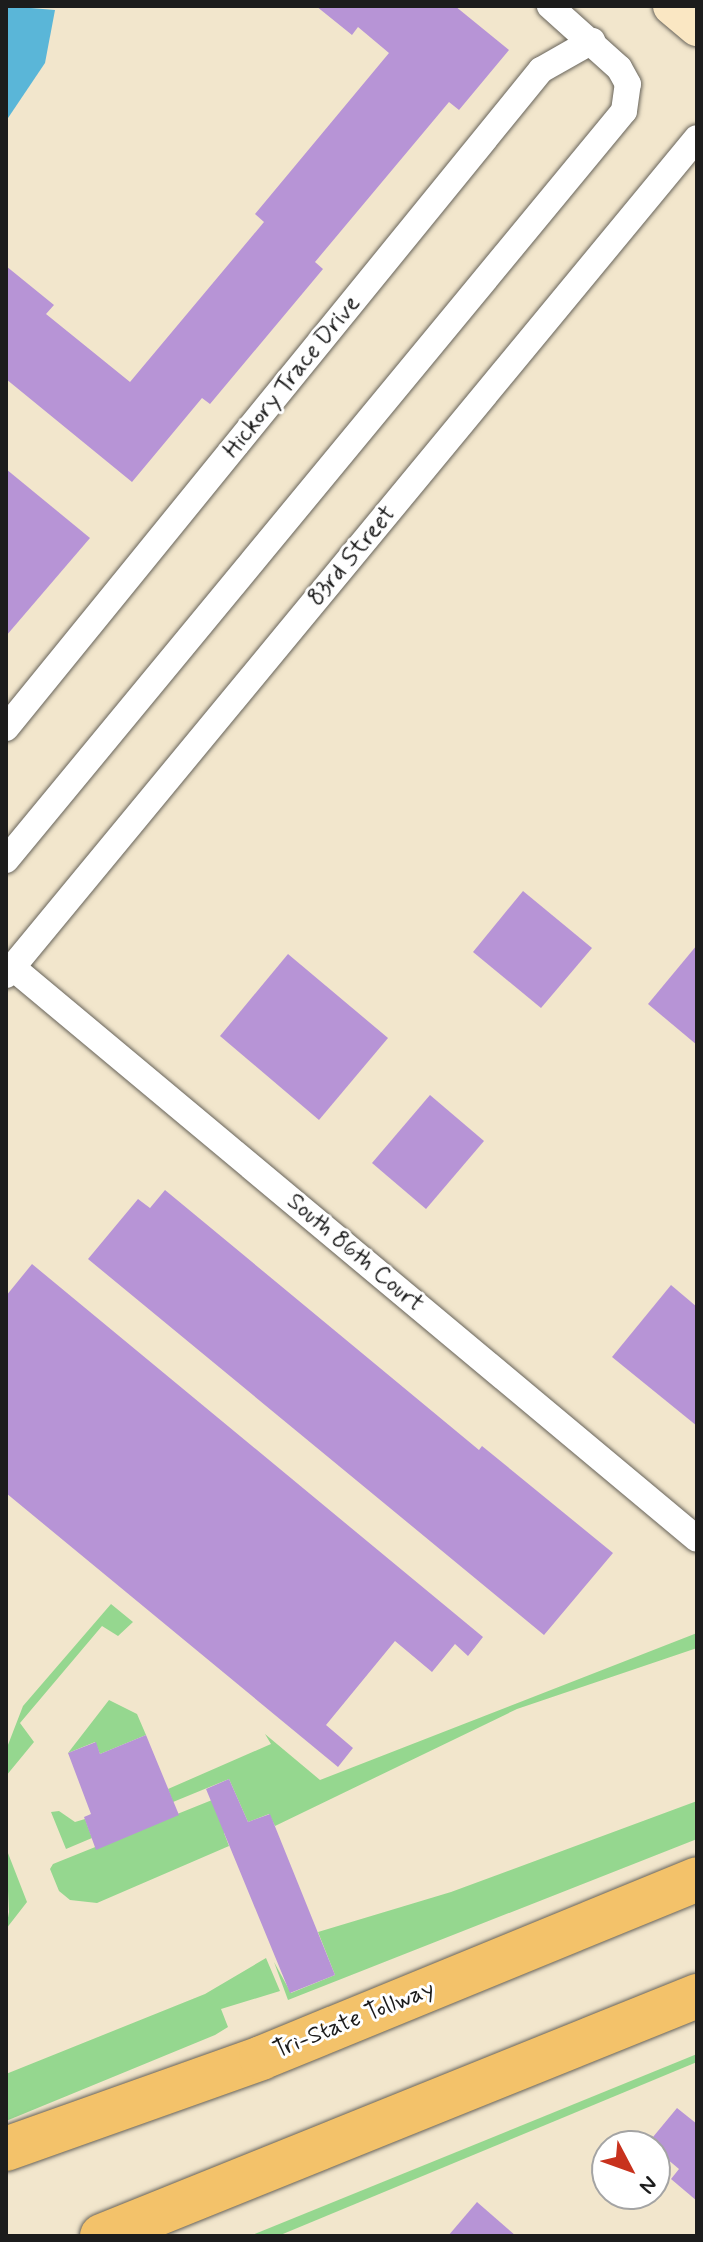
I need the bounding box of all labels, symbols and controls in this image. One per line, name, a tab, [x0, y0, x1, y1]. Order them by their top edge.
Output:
street label: Hickory Trace Drive	[220, 292, 364, 462]
street label: 83rd Street	[302, 501, 402, 611]
street label: South 86th Court	[281, 1187, 429, 1319]
street label: Tri-State Tollway	[269, 1974, 439, 2066]
north arrow	[591, 2130, 671, 2210]
text: N	[632, 2170, 663, 2199]

